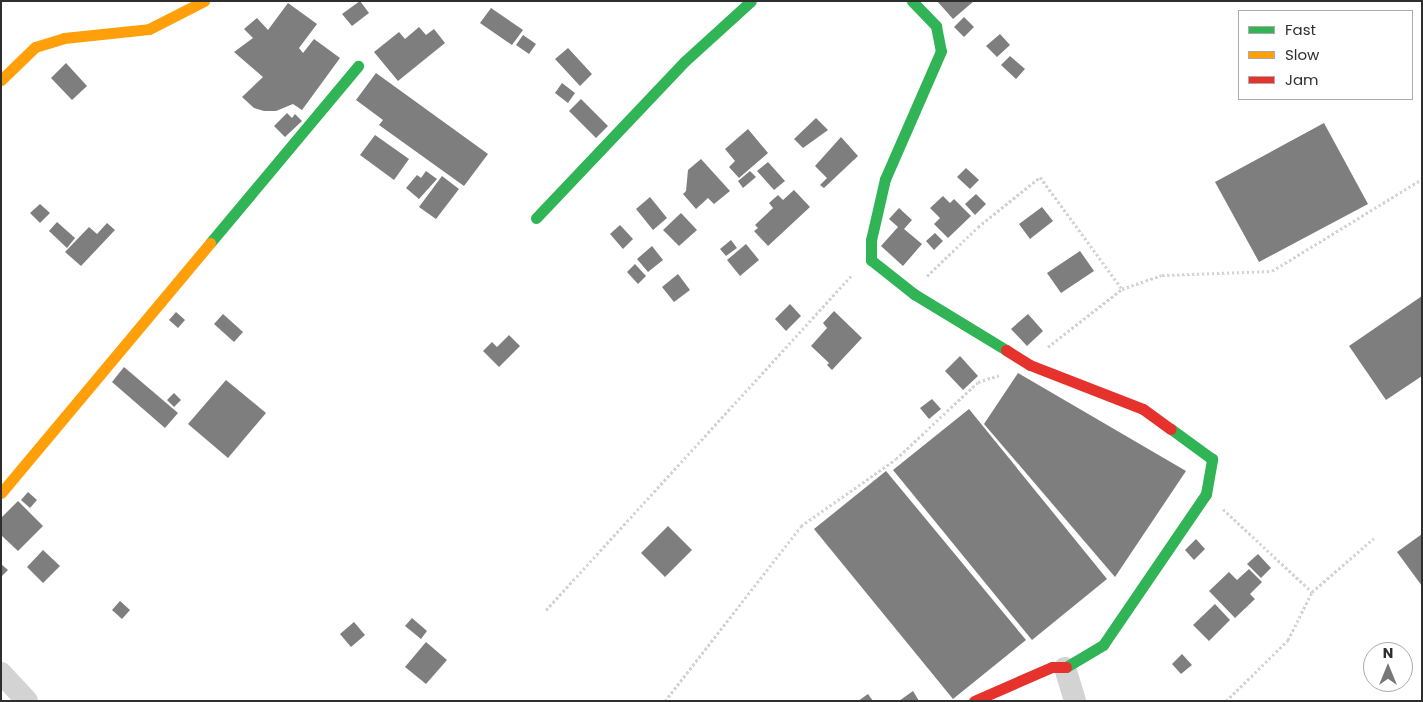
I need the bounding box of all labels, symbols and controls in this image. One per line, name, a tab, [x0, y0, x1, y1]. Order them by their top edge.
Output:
legend	[1238, 10, 1413, 100]
text: Fast	[1285, 19, 1316, 40]
text: Slow	[1285, 44, 1319, 65]
text: Jam	[1285, 69, 1319, 90]
north arrow	[1363, 642, 1413, 692]
text: N	[1383, 643, 1393, 663]

